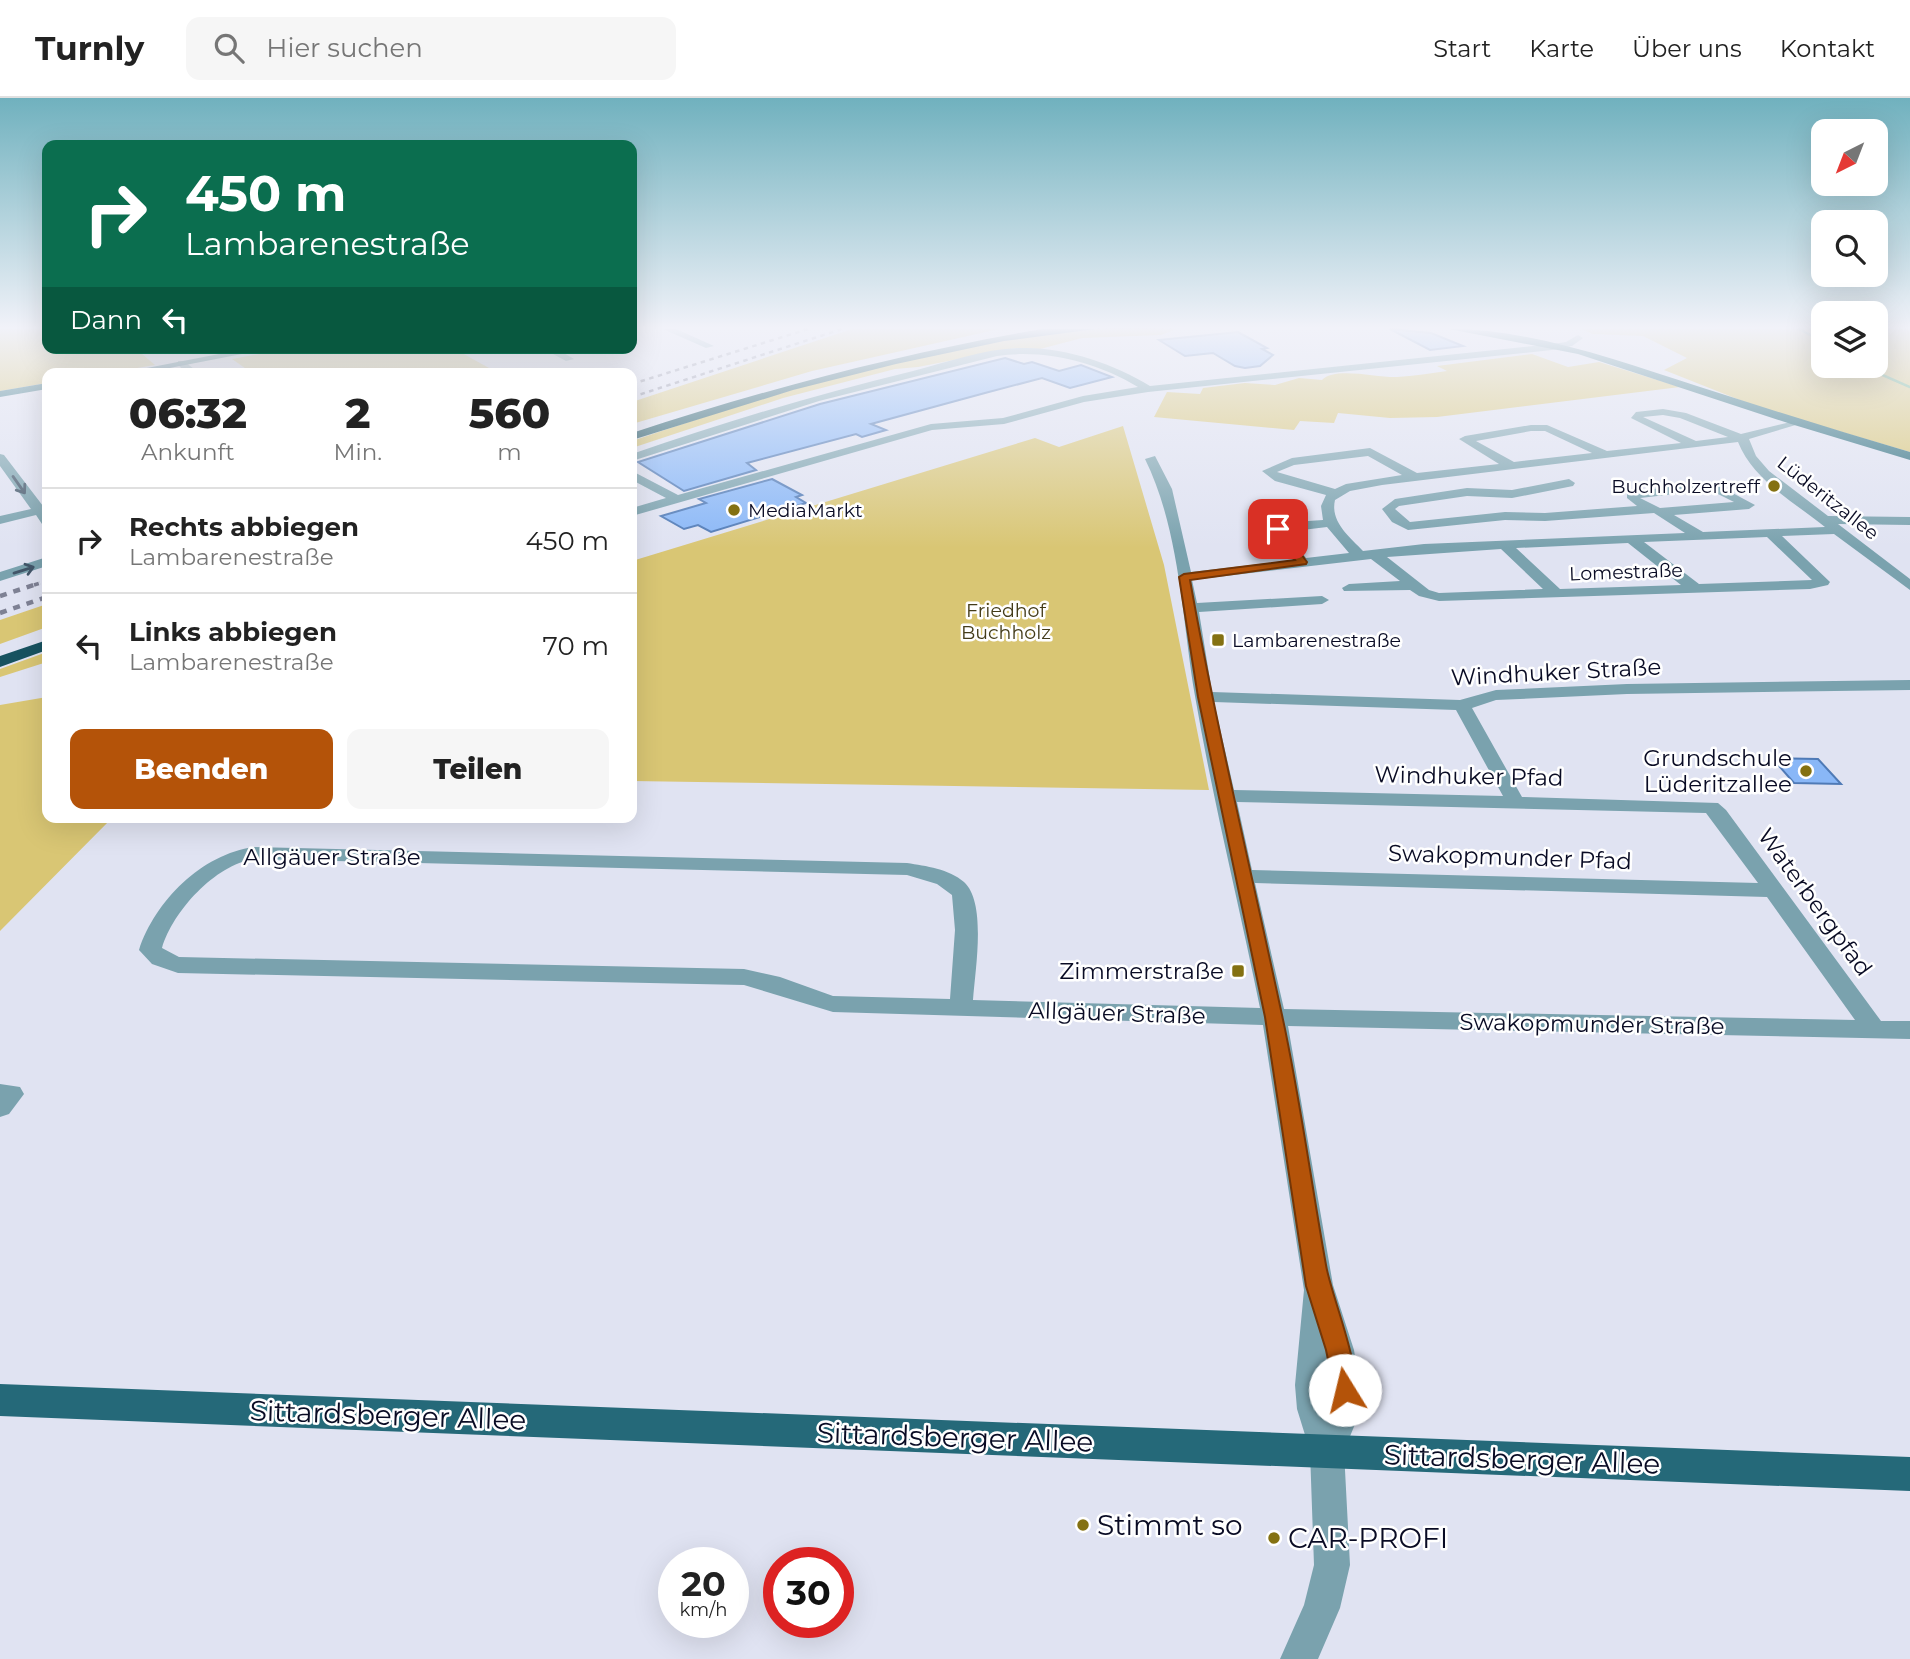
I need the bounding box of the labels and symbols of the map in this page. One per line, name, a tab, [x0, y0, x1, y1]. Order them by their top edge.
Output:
north arrow	[1811, 119, 1888, 196]
street label: Lüderitzallee	[1773, 451, 1883, 545]
one-way arrow	[12, 475, 26, 494]
place label: Buchholzertreff	[1611, 475, 1762, 498]
marker: Buchholzertreff	[1766, 478, 1782, 494]
place label: MediaMarkt	[748, 499, 863, 522]
pin	[1248, 499, 1308, 559]
marker: MediaMarkt	[726, 502, 742, 518]
street label: Lomestraße	[1569, 559, 1683, 585]
one-way arrow	[13, 563, 35, 576]
park label: Friedhof Buchholz	[961, 599, 1051, 644]
place label: Lambarenestraße	[1232, 629, 1401, 652]
marker: Lambarenestraße	[1210, 632, 1226, 648]
street label: Windhuker Straße	[1450, 653, 1662, 691]
place label: Grundschule Lüderitzallee	[1643, 744, 1792, 798]
street label: Windhuker Pfad	[1374, 760, 1564, 792]
marker: Grundschule Lüderitzallee	[1798, 763, 1814, 779]
street label: Waterbergpfad	[1752, 822, 1878, 982]
street label: Swakopmunder Pfad	[1388, 839, 1632, 875]
street label: Allgäuer Straße	[243, 843, 421, 871]
place label: Zimmerstraße	[1059, 957, 1224, 985]
marker: Zimmerstraße	[1230, 963, 1246, 979]
street label: Allgäuer Straße	[1028, 996, 1206, 1030]
street label: Swakopmunder Straße	[1459, 1008, 1725, 1040]
position arrow	[1308, 1353, 1382, 1427]
street label: Sittardsberger Allee	[249, 1393, 527, 1437]
street label: Sittardsberger Allee	[816, 1415, 1094, 1459]
street label: Sittardsberger Allee	[1383, 1437, 1661, 1481]
place label: Stimmt so	[1097, 1508, 1242, 1542]
marker: Stimmt so	[1075, 1517, 1091, 1533]
place label: CAR-PROFI	[1288, 1521, 1448, 1555]
marker: CAR-PROFI	[1266, 1530, 1282, 1546]
speed limit sign: 30	[763, 1547, 854, 1638]

